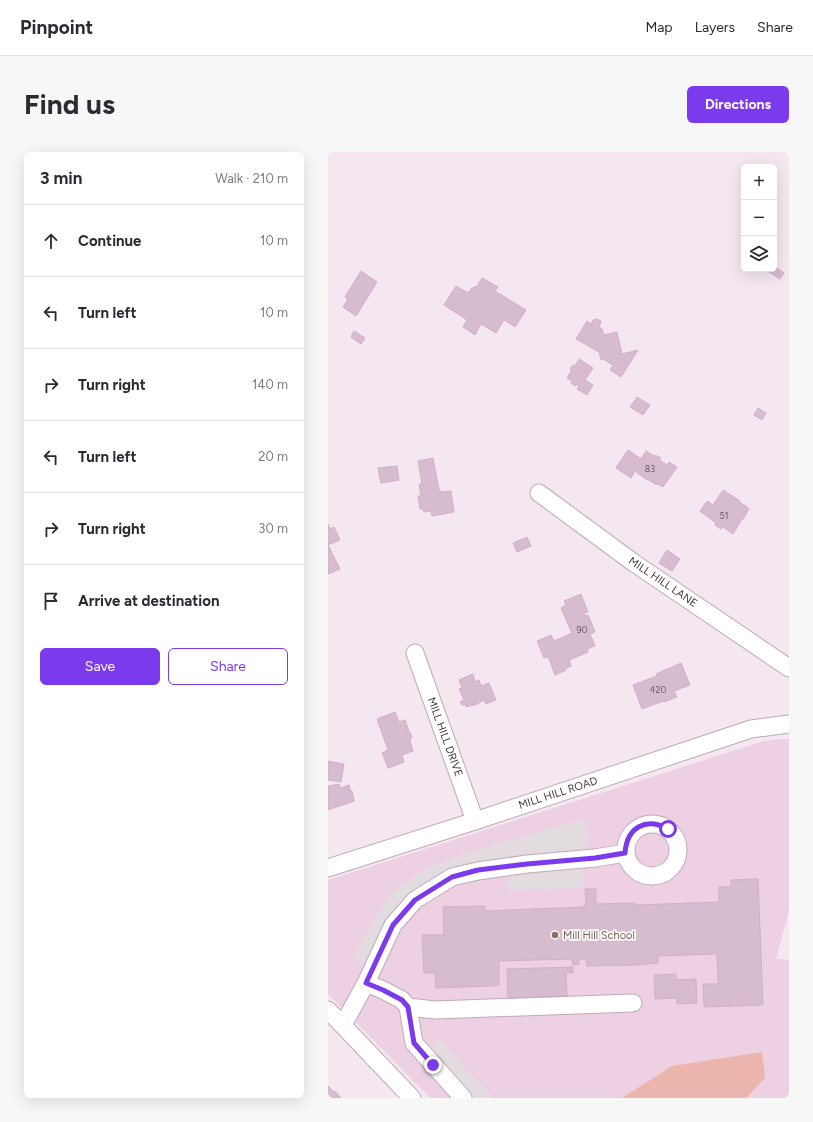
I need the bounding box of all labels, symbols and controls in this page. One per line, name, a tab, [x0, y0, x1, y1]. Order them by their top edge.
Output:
text: Pinpoint	[20, 16, 93, 39]
text: Map	[645, 19, 673, 36]
text: Layers	[695, 19, 735, 36]
text: Share	[757, 19, 793, 36]
button: Directions	[687, 86, 789, 123]
text: Find us	[24, 87, 115, 121]
map controls	[741, 164, 777, 272]
button: +	[741, 164, 777, 200]
text: 3 min	[40, 168, 82, 188]
text: Walk · 210 m	[215, 171, 288, 186]
button: −	[741, 200, 777, 236]
icon: ahead	[40, 230, 62, 252]
text: Continue	[78, 232, 141, 250]
text: 10 m	[260, 233, 288, 248]
button: layers	[741, 236, 777, 272]
icon: left	[40, 302, 62, 324]
text: Turn left	[78, 304, 136, 322]
text: 10 m	[260, 305, 288, 320]
icon: right	[40, 374, 62, 396]
text: Turn right	[78, 376, 146, 394]
text: 140 m	[252, 377, 288, 392]
icon: left	[40, 446, 62, 468]
text: Turn left	[78, 448, 136, 466]
text: 20 m	[258, 449, 288, 464]
house number: 83	[645, 463, 655, 474]
house number: 51	[720, 510, 728, 521]
icon: right	[40, 518, 62, 540]
text: Turn right	[78, 520, 146, 538]
text: 30 m	[258, 521, 288, 536]
street label: MILL HILL LANE	[626, 554, 700, 610]
icon: arrive	[40, 590, 62, 612]
text: Arrive at destination	[78, 592, 219, 610]
house number: 90	[577, 624, 588, 635]
button: Save	[40, 648, 160, 685]
button: Share	[168, 648, 288, 685]
house number: 420	[650, 684, 666, 695]
street label: MILL HILL DRIVE	[425, 696, 465, 778]
street label: MILL HILL ROAD	[517, 774, 600, 812]
route start	[659, 820, 677, 838]
place label: Mill Hill School	[563, 929, 635, 942]
marker: Mill Hill School	[550, 930, 560, 940]
route end	[424, 1056, 442, 1074]

